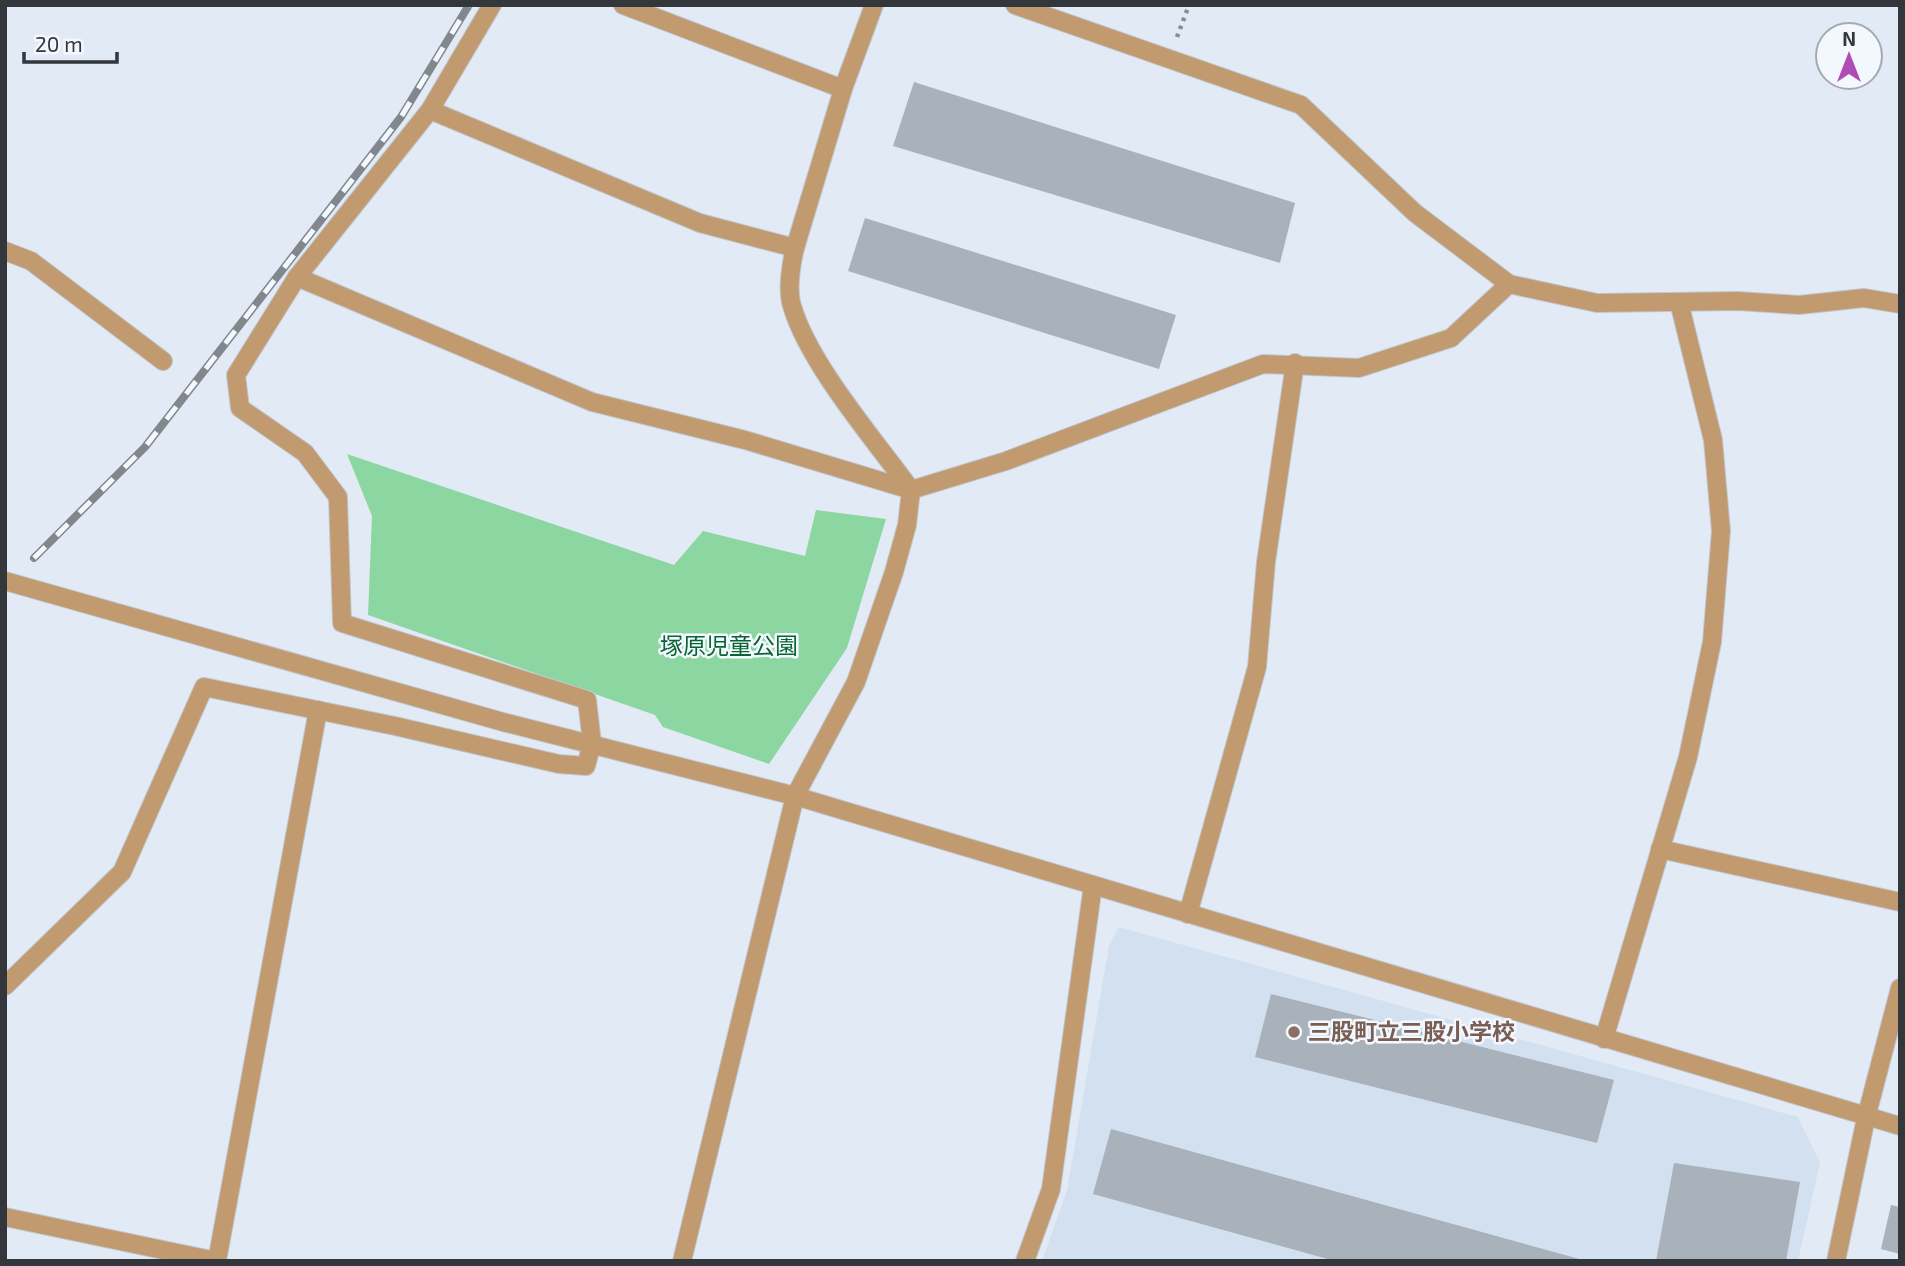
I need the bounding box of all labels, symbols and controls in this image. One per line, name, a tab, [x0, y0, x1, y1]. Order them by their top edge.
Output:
scale bar	[24, 21, 117, 65]
north arrow	[1814, 21, 1884, 91]
text: N	[1842, 27, 1856, 50]
text: 20 m	[35, 31, 83, 56]
park label: 塚原児童公園	[660, 631, 798, 659]
place label: 三股町立三股小学校	[1308, 1017, 1515, 1045]
marker: 三股町立三股小学校	[1286, 1024, 1302, 1040]

